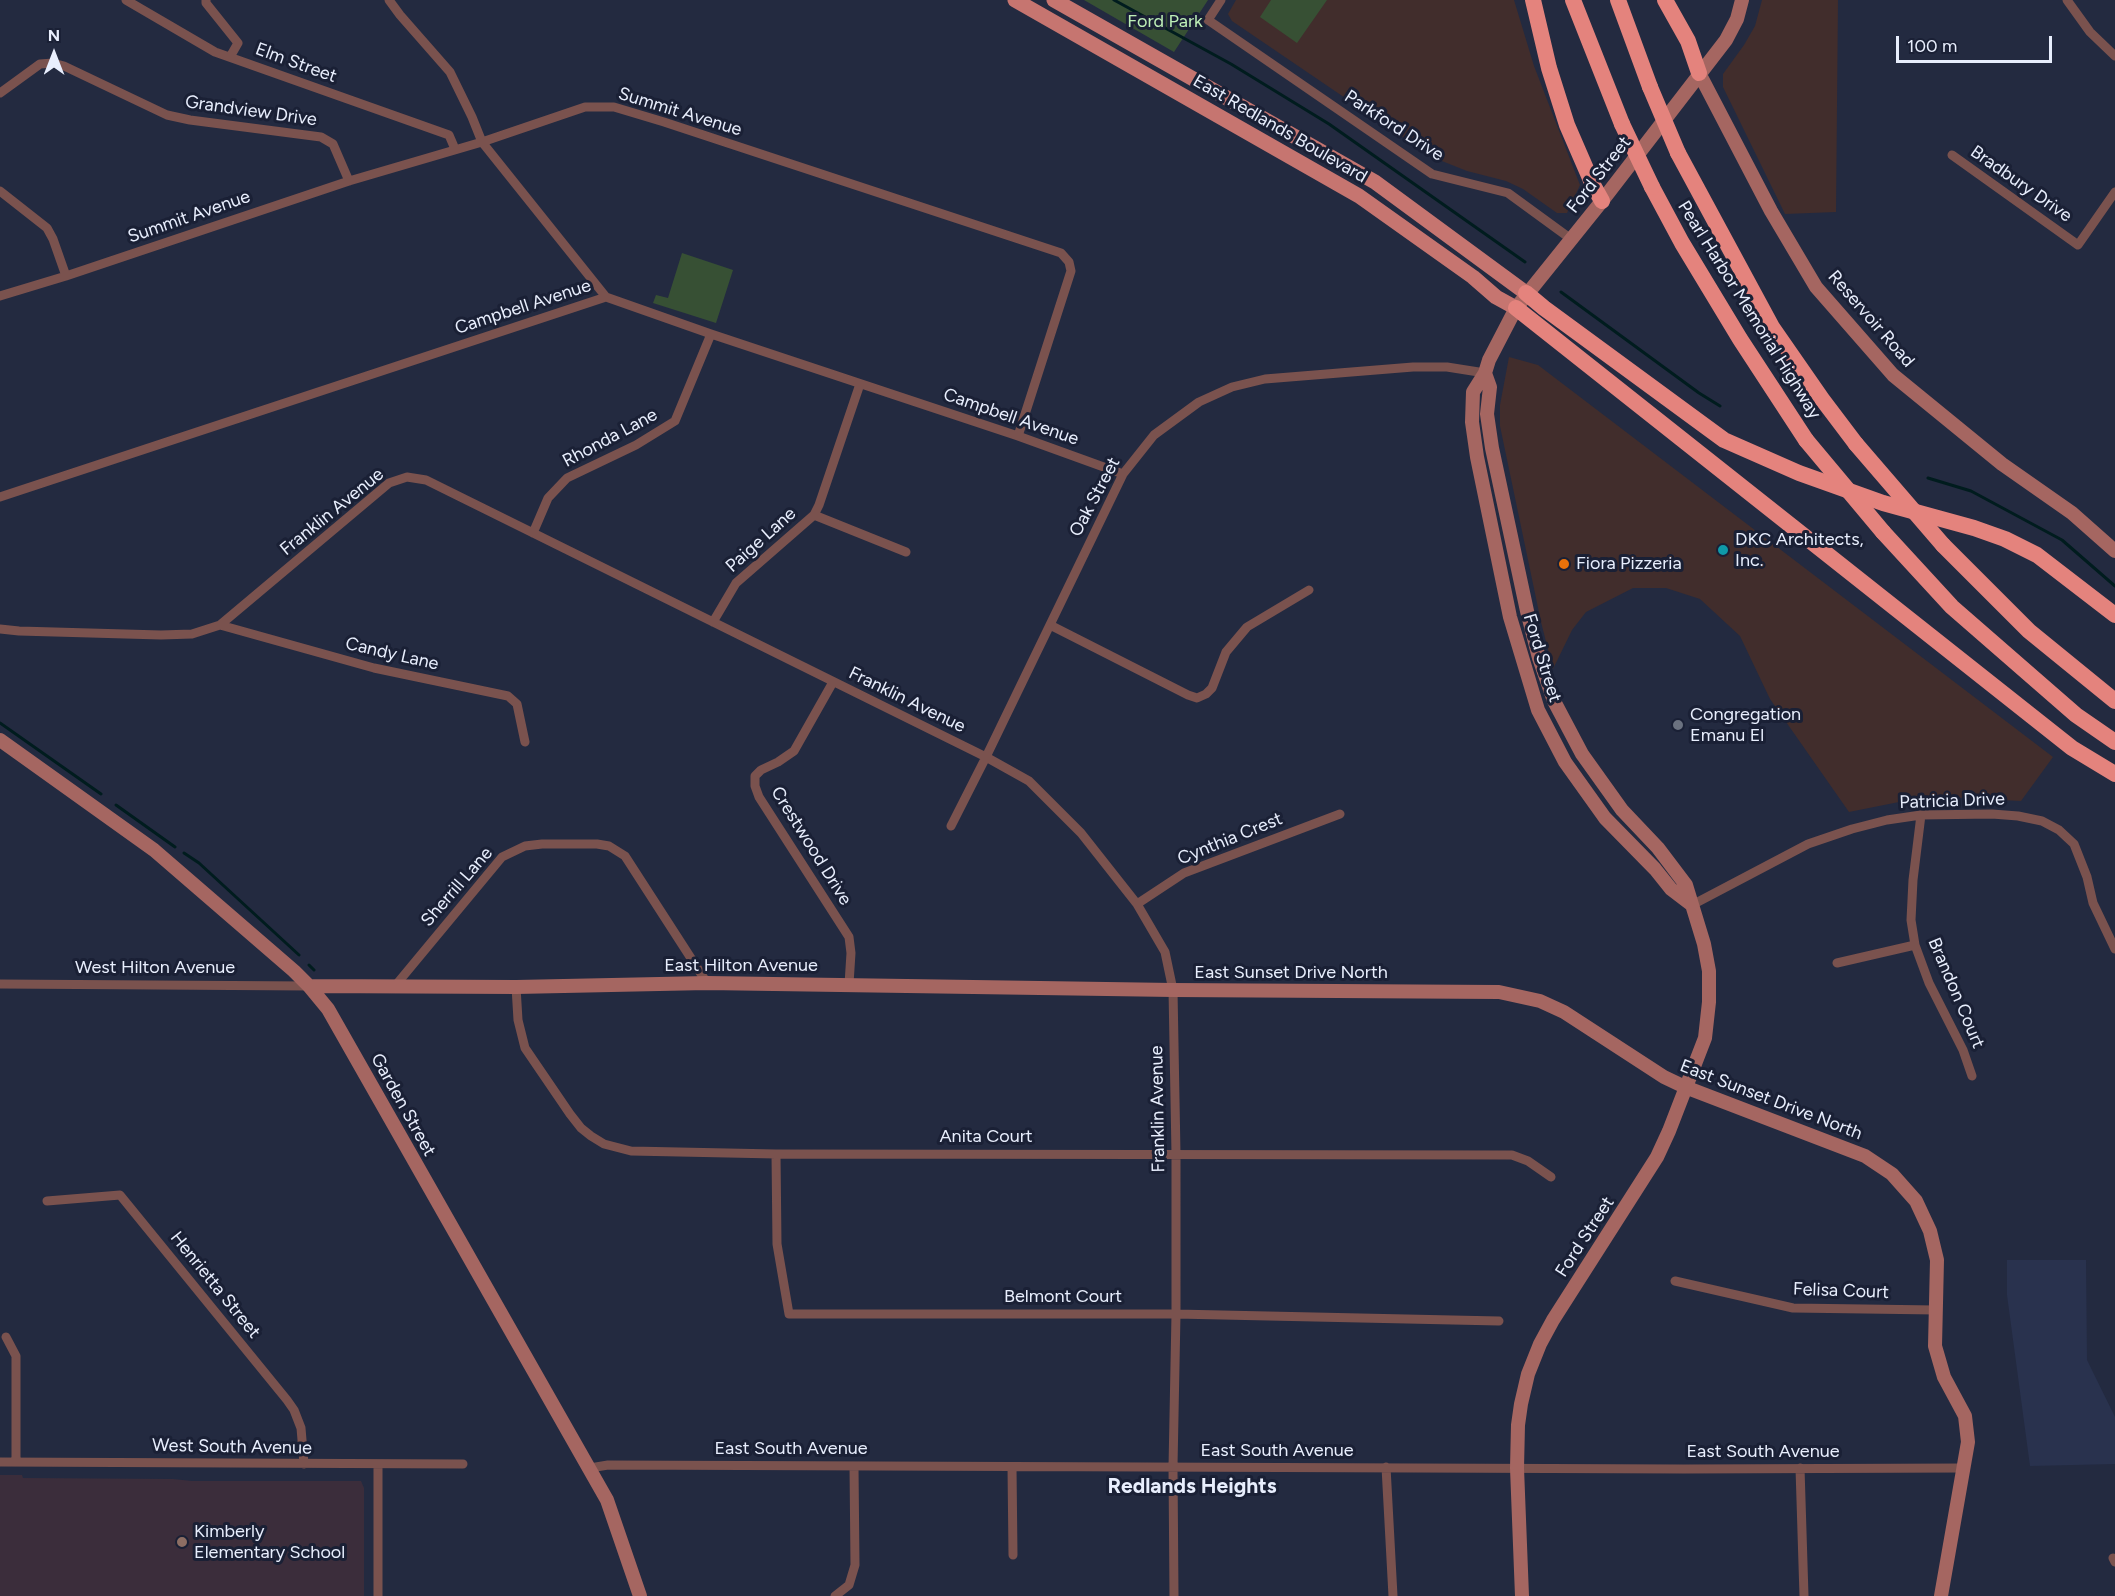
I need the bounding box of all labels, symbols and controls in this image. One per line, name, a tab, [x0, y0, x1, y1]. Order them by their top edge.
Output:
park label: Ford Park	[1127, 11, 1203, 33]
north arrow	[24, 24, 84, 84]
scale bar	[1899, 24, 2055, 62]
text: N	[48, 26, 60, 45]
text: 100 m	[1907, 35, 1957, 57]
street label: Elm Street	[252, 38, 340, 88]
street label: East Redlands Boulevard	[1189, 70, 1371, 188]
street label: Summit Avenue	[616, 83, 744, 141]
street label: Parkford Drive	[1340, 86, 1448, 166]
street label: Grandview Drive	[184, 91, 318, 131]
street label: Ford Street	[1562, 132, 1636, 218]
street label: Bradbury Drive	[1966, 141, 2076, 227]
street label: Summit Avenue	[125, 186, 253, 248]
street label: Pearl Harbor Memorial Highway	[1673, 197, 1825, 423]
street label: Reservoir Road	[1823, 266, 1919, 372]
street label: Campbell Avenue	[452, 275, 594, 339]
street label: Campbell Avenue	[940, 384, 1082, 450]
street label: Rhonda Lane	[559, 404, 661, 472]
street label: Oak Street	[1065, 454, 1125, 540]
street label: Franklin Avenue	[276, 464, 388, 560]
street label: Paige Lane	[722, 503, 800, 577]
place label: DKC Architects, Inc.	[1735, 529, 1864, 572]
marker: DKC Architects, Inc.	[1716, 543, 1730, 557]
place label: Fiora Pizzeria	[1576, 553, 1682, 575]
marker: Fiora Pizzeria	[1557, 557, 1571, 571]
street label: Ford Street	[1518, 611, 1566, 705]
street label: Candy Lane	[343, 633, 441, 675]
street label: Franklin Avenue	[845, 662, 969, 738]
place label: Congregation Emanu El	[1690, 704, 1801, 746]
marker: Congregation Emanu El	[1671, 718, 1685, 732]
street label: Crestwood Drive	[766, 783, 856, 909]
street label: Patricia Drive	[1899, 788, 2005, 814]
street label: Cynthia Crest	[1174, 808, 1286, 870]
street label: Sherrill Lane	[417, 843, 497, 931]
street label: Brandon Court	[1923, 934, 1989, 1052]
street label: East Hilton Avenue	[664, 955, 818, 977]
street label: West Hilton Avenue	[75, 957, 235, 979]
street label: East Sunset Drive North	[1194, 962, 1388, 984]
street label: Franklin Avenue	[1146, 1045, 1170, 1173]
street label: Garden Street	[366, 1050, 440, 1160]
street label: East Sunset Drive North	[1677, 1055, 1865, 1145]
street label: Anita Court	[939, 1126, 1033, 1148]
street label: Ford Street	[1551, 1193, 1619, 1281]
street label: Henrietta Street	[165, 1227, 265, 1343]
street label: Felisa Court	[1793, 1279, 1889, 1303]
street label: Belmont Court	[1004, 1286, 1122, 1308]
street label: West South Avenue	[152, 1435, 312, 1459]
street label: East South Avenue	[714, 1438, 868, 1460]
street label: East South Avenue	[1200, 1440, 1354, 1462]
street label: East South Avenue	[1686, 1441, 1840, 1463]
district label: Redlands Heights	[1108, 1474, 1276, 1500]
place label: Kimberly Elementary School	[194, 1521, 345, 1564]
marker: Kimberly Elementary School	[175, 1535, 189, 1549]

